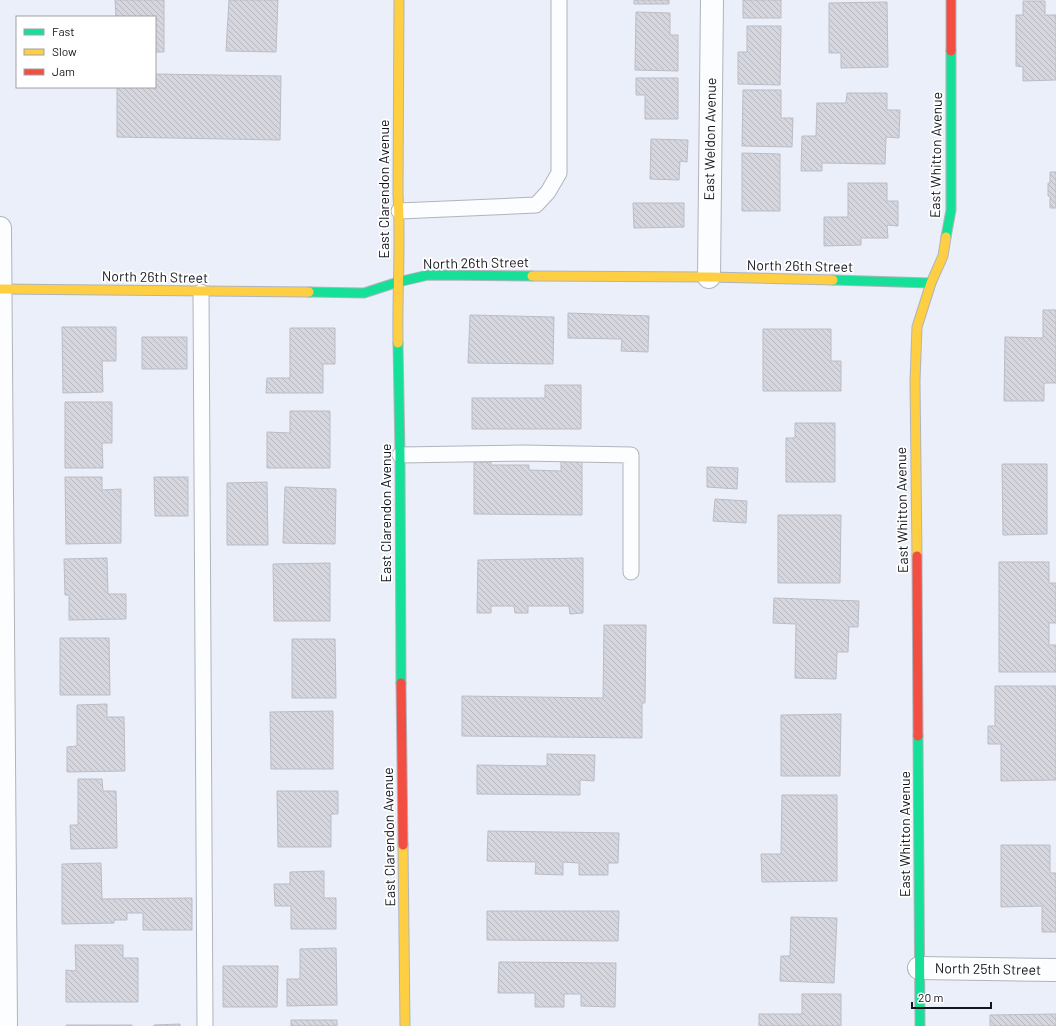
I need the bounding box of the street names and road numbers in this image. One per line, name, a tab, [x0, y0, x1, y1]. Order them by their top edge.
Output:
street label: East Weldon Avenue	[700, 78, 719, 200]
street label: East Whitton Avenue	[926, 92, 945, 218]
street label: East Clarendon Avenue	[375, 119, 392, 259]
street label: North 26th Street	[423, 253, 529, 272]
street label: North 26th Street	[747, 256, 853, 275]
street label: North 26th Street	[102, 267, 208, 286]
street label: East Clarendon Avenue	[377, 443, 394, 583]
street label: East Whitton Avenue	[892, 447, 911, 573]
street label: East Clarendon Avenue	[379, 767, 398, 907]
street label: East Whitton Avenue	[896, 771, 913, 897]
street label: North 25th Street	[935, 959, 1041, 978]

